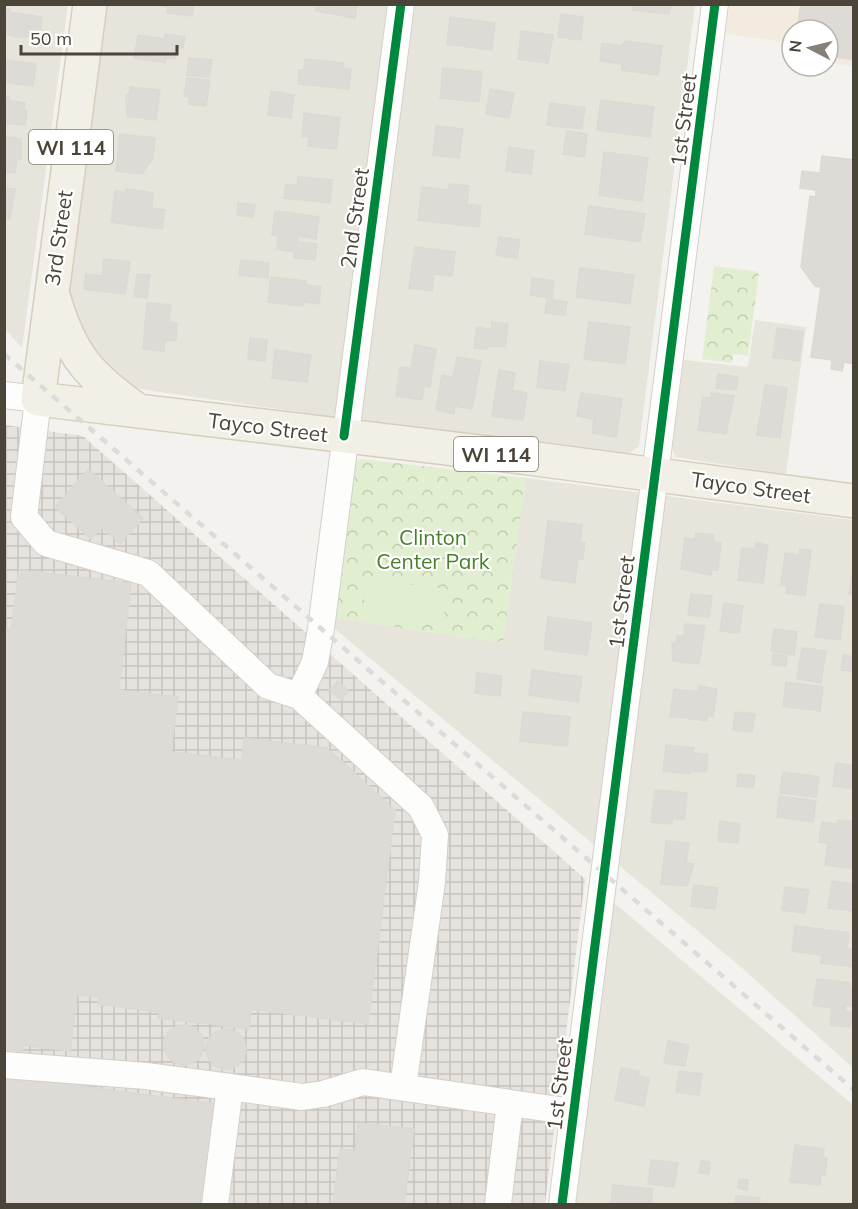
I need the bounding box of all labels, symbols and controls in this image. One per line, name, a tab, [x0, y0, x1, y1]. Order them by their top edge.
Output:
scale bar	[21, 18, 177, 56]
north arrow	[780, 18, 840, 78]
text: 50 m	[30, 27, 72, 50]
text: N	[784, 39, 806, 53]
street label: 1st Street	[664, 72, 702, 168]
road number: WI 114	[29, 130, 113, 164]
street label: 2nd Street	[334, 166, 374, 270]
street label: 3rd Street	[38, 189, 78, 287]
street label: Tayco Street	[207, 407, 329, 447]
road number: WI 114	[454, 437, 538, 471]
street label: Tayco Street	[690, 466, 812, 508]
park label: Clinton Center Park	[376, 524, 490, 574]
street label: 1st Street	[602, 554, 640, 650]
street label: 1st Street	[540, 1036, 578, 1132]

